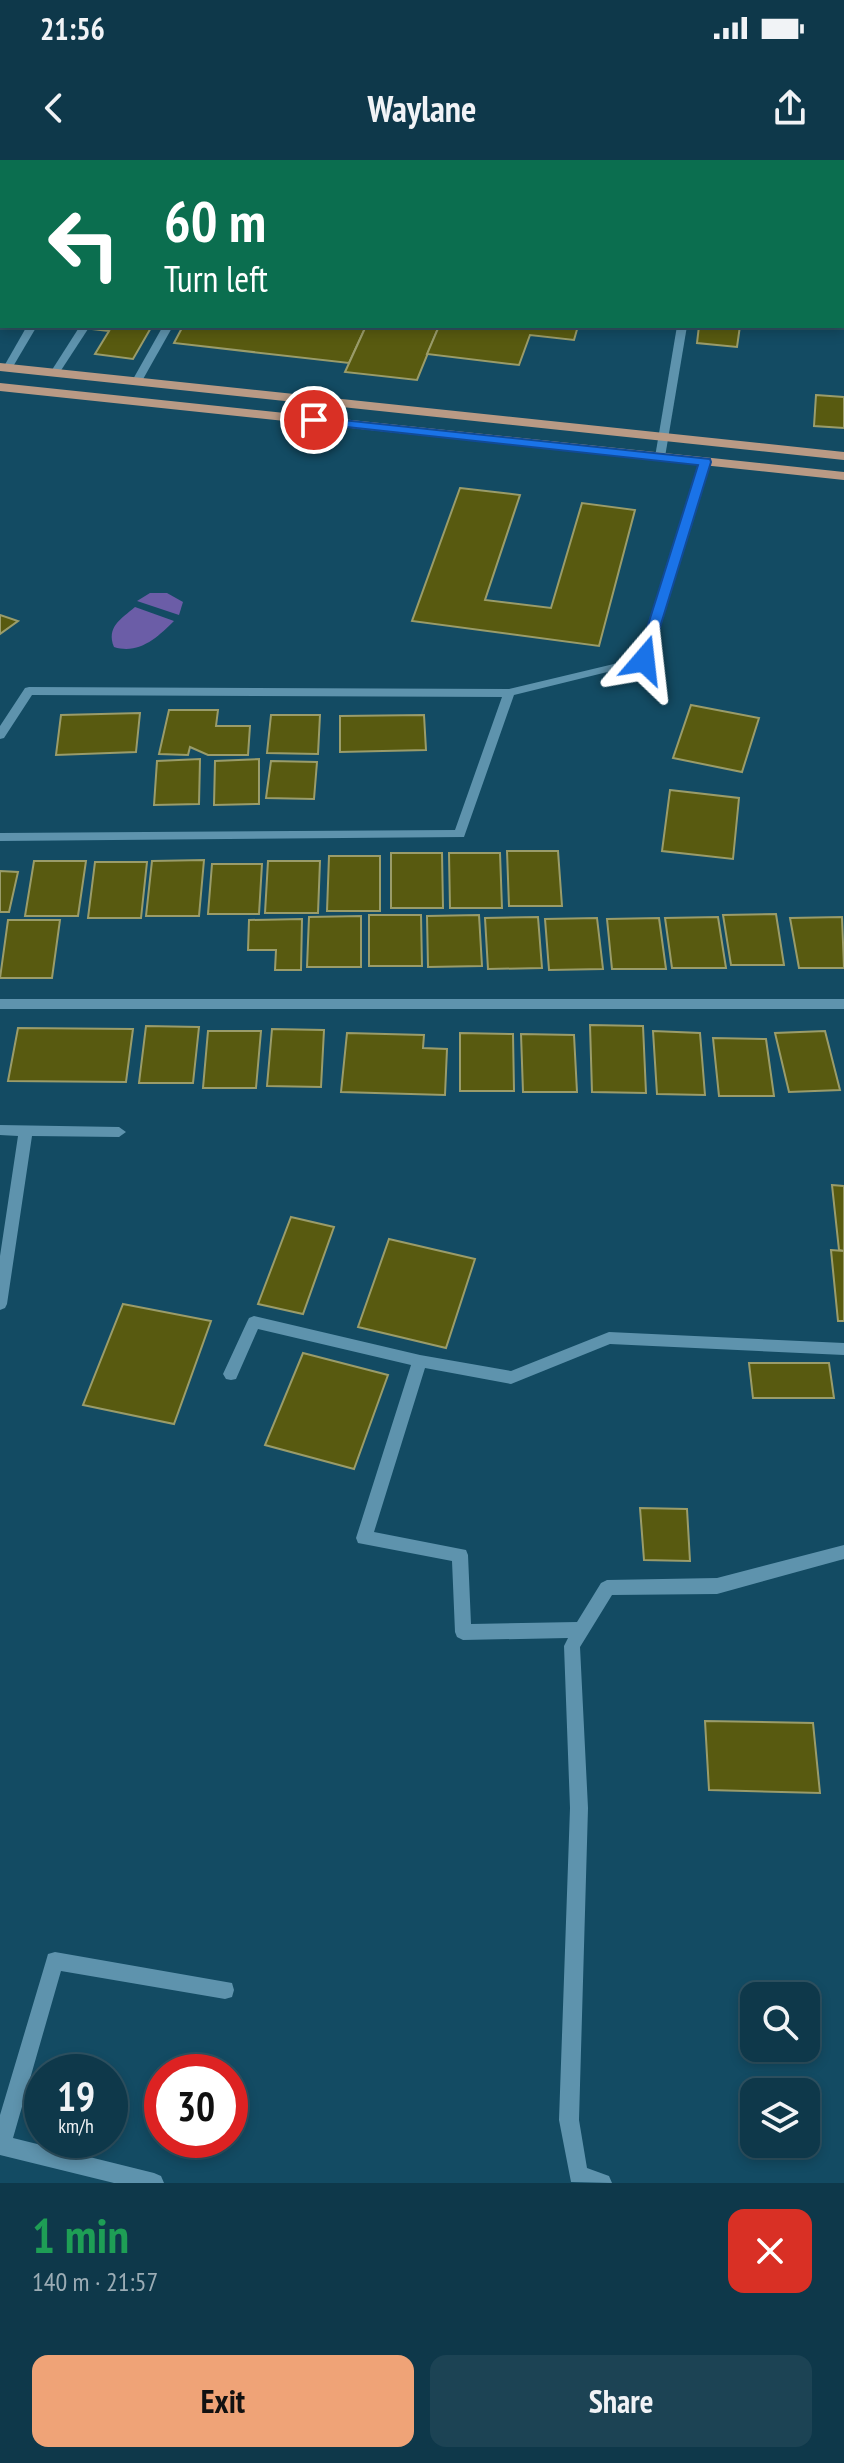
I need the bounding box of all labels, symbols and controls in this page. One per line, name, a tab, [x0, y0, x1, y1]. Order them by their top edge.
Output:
text: 21:56	[40, 9, 105, 48]
text: Waylane	[368, 85, 476, 132]
icon: back	[32, 86, 76, 130]
icon: share	[768, 86, 812, 130]
text: 60 m	[164, 185, 266, 257]
icon: left	[32, 192, 136, 296]
text: Turn left	[164, 255, 268, 302]
pin	[280, 386, 348, 454]
icon: arrive	[292, 398, 336, 442]
position arrow	[602, 618, 686, 702]
map controls	[740, 1982, 820, 2158]
button: search	[740, 1982, 820, 2062]
speed limit sign: 30	[144, 2054, 248, 2158]
text: 19	[57, 2070, 95, 2122]
button: layers	[740, 2078, 820, 2158]
text: km/h	[58, 2113, 94, 2139]
text: 1 min	[32, 2204, 129, 2266]
button: close	[728, 2209, 812, 2293]
text: 140 m · 21:57	[32, 2265, 158, 2298]
button: Exit	[32, 2355, 414, 2447]
button: Share	[430, 2355, 812, 2447]

